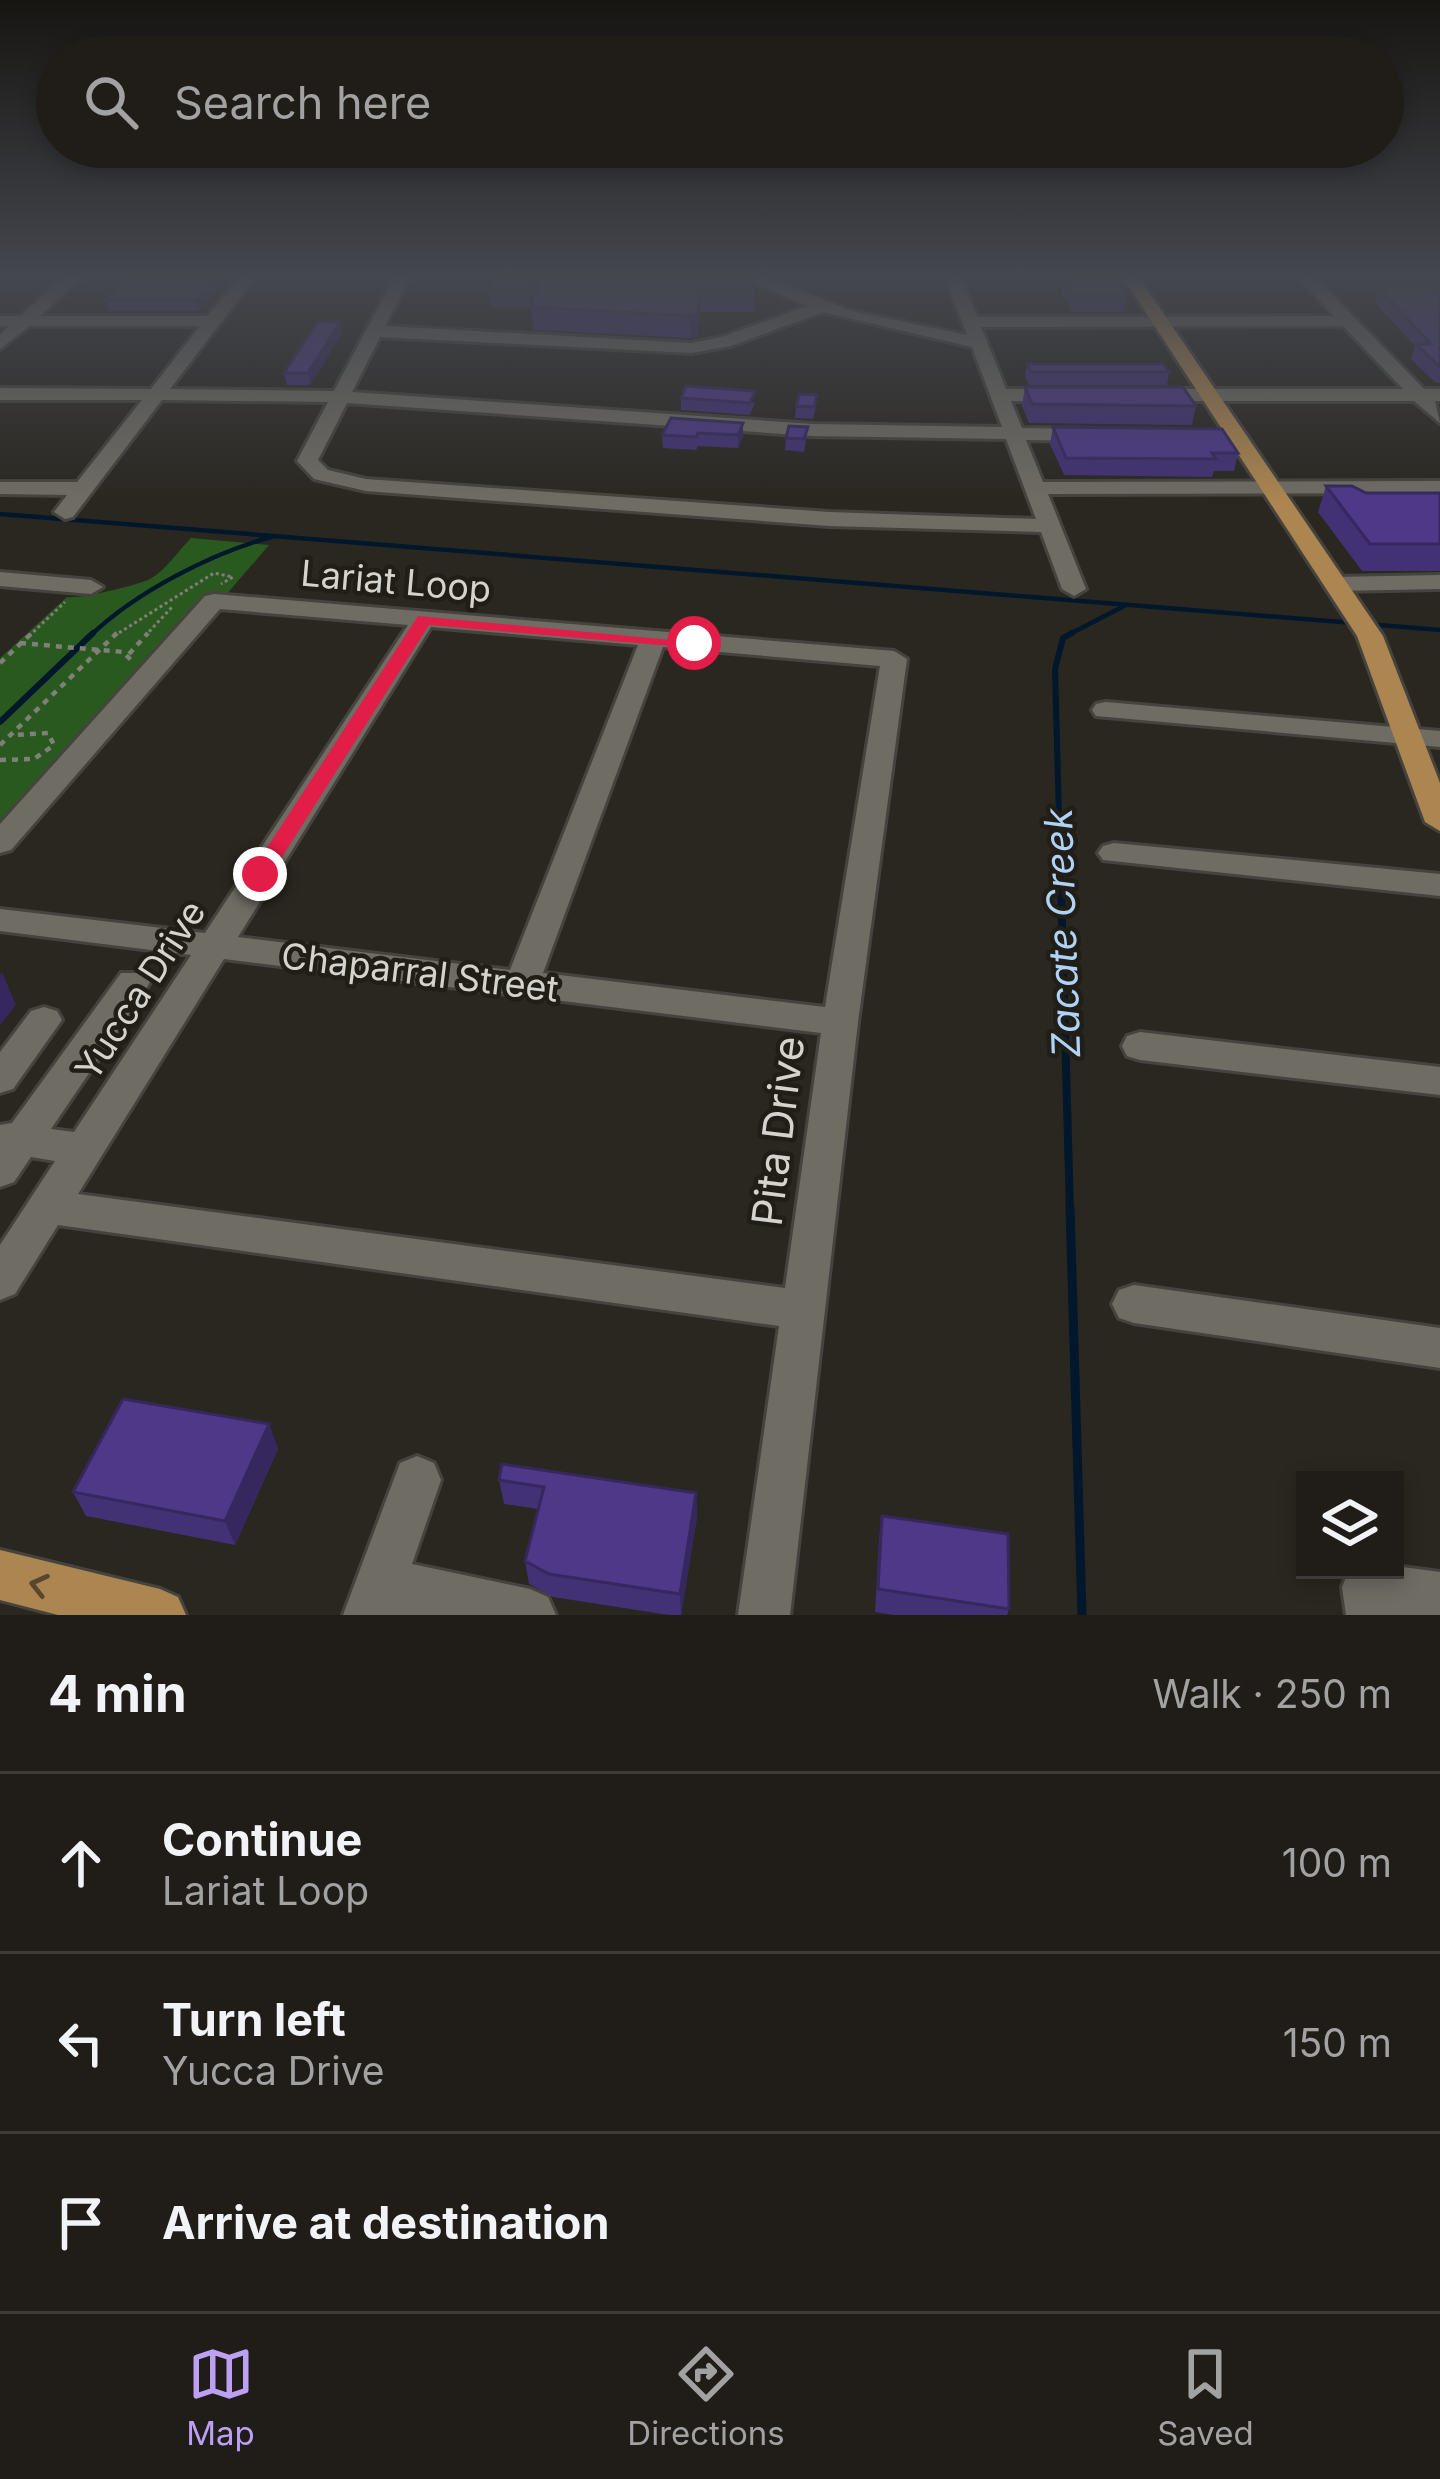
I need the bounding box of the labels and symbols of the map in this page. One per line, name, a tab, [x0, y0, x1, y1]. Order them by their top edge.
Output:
street label: Lariat Loop	[299, 551, 493, 611]
route start	[667, 616, 721, 670]
water label: Zacate Creek	[1034, 807, 1089, 1058]
route end	[233, 847, 287, 901]
street label: Yucca Drive	[66, 892, 214, 1088]
street label: Chaparral Street	[279, 933, 561, 1011]
street label: Pita Drive	[741, 1033, 814, 1229]
one-way arrow	[30, 1574, 50, 1599]

